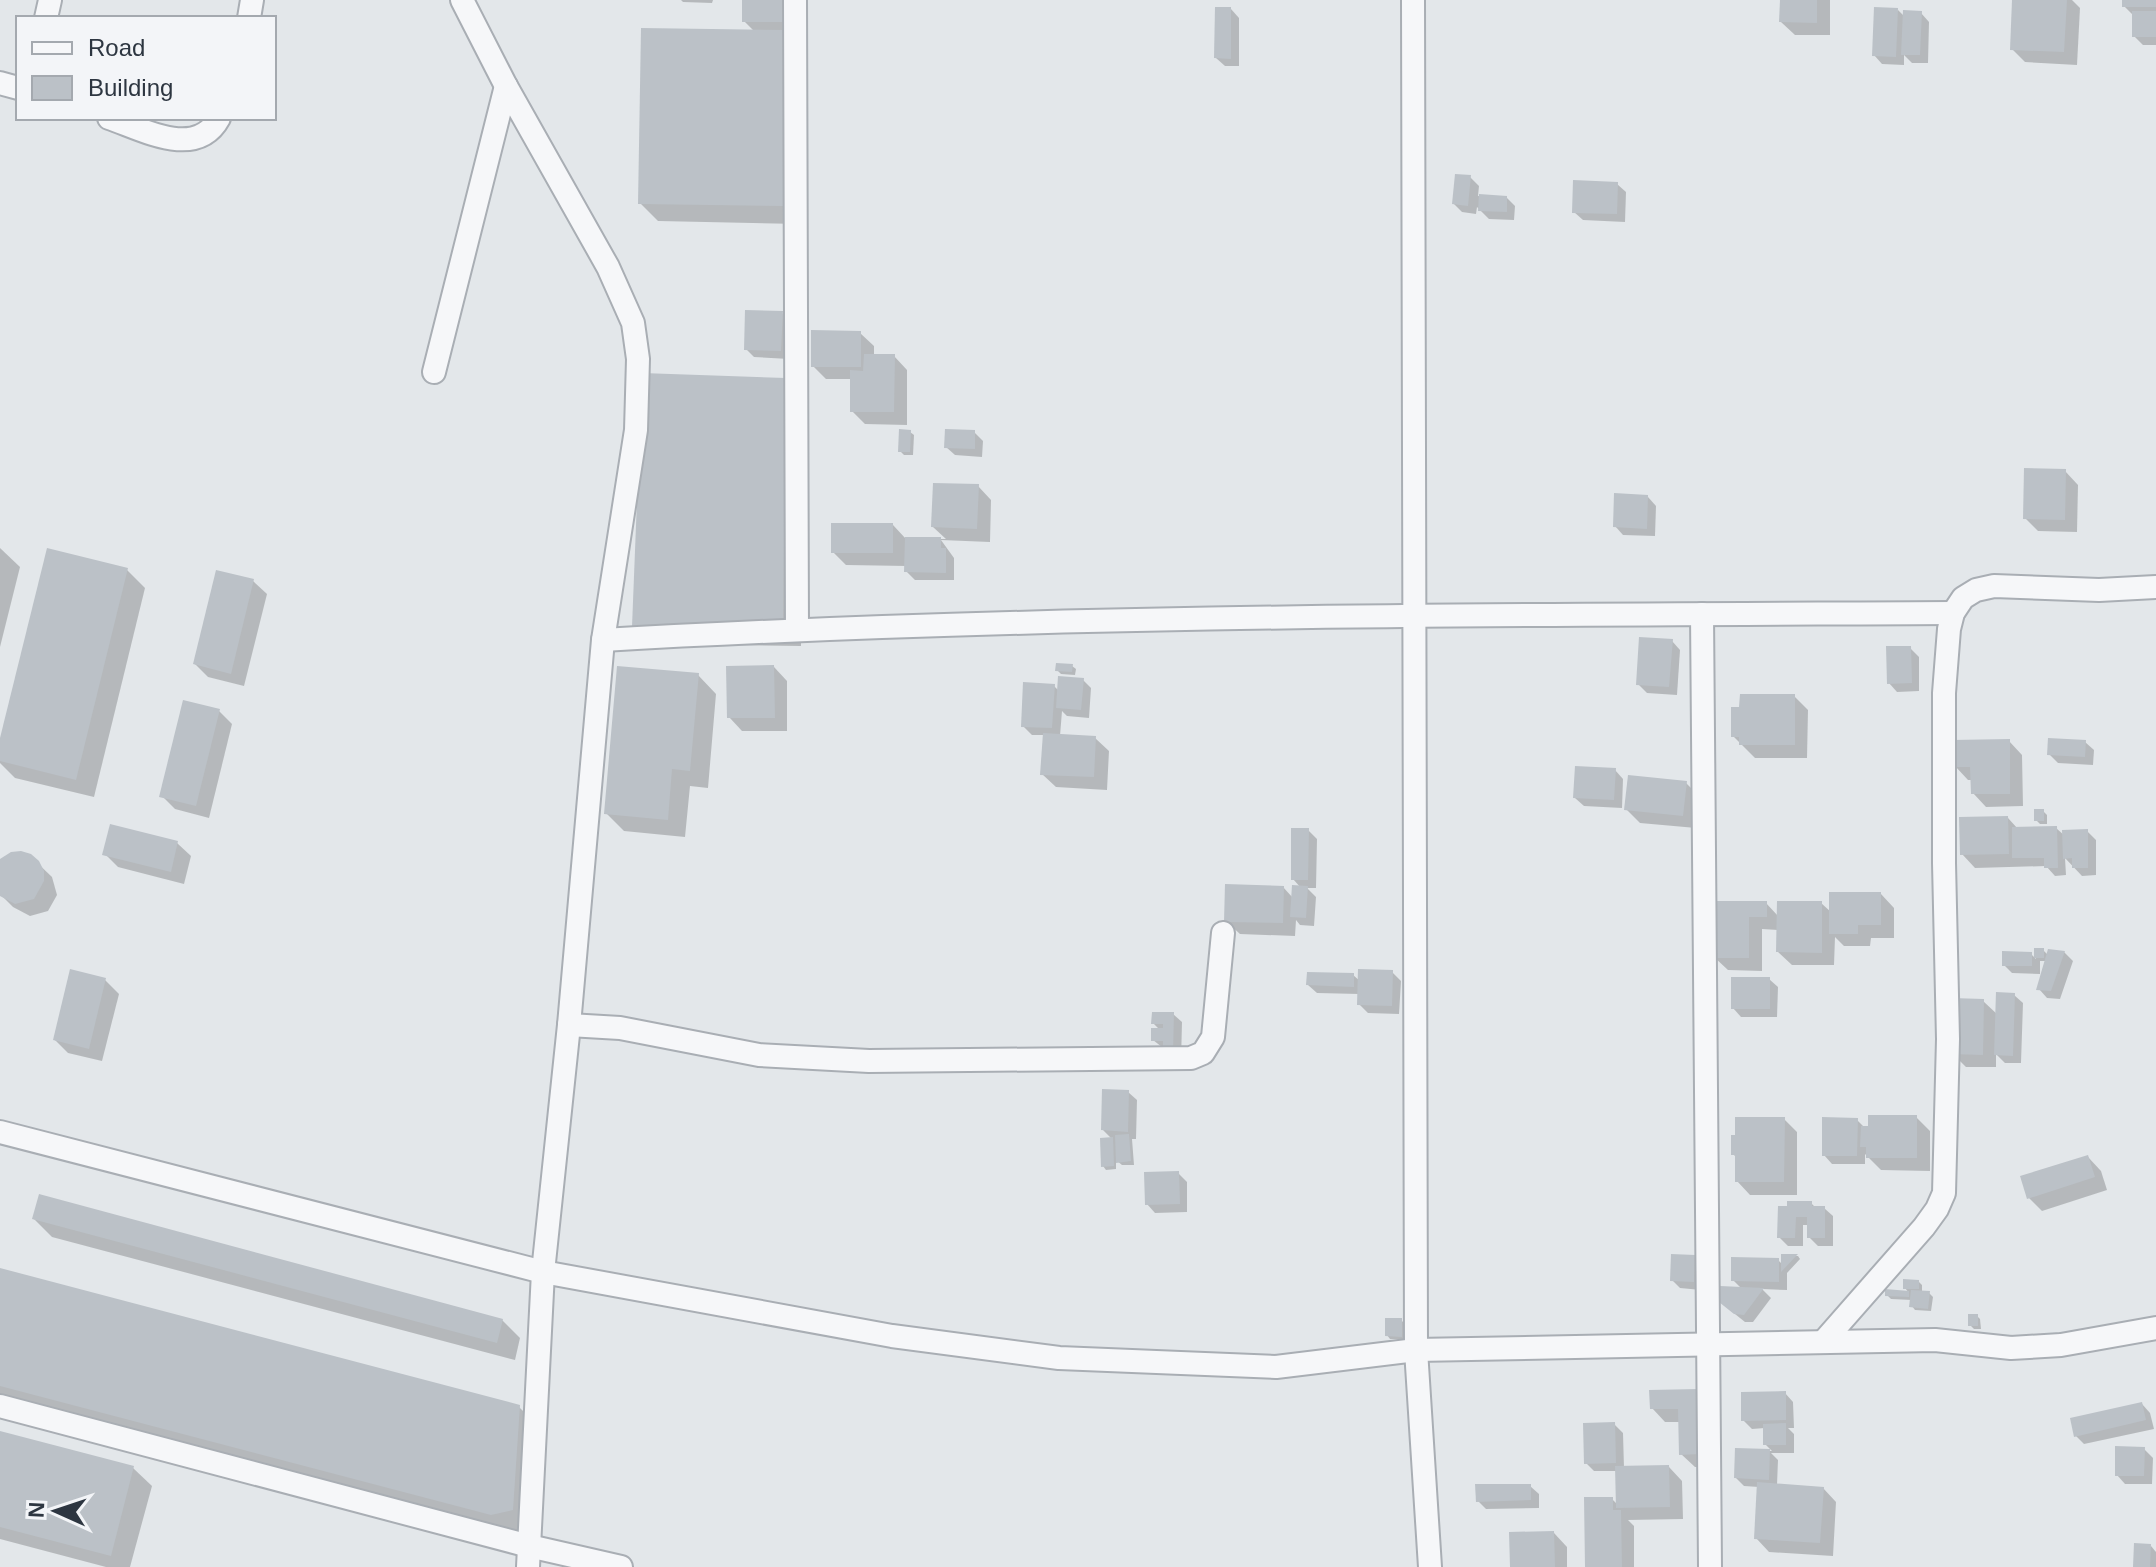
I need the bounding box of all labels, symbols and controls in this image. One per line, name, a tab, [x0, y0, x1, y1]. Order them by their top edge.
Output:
legend	[16, 16, 276, 120]
text: Road	[88, 34, 145, 61]
text: Building	[88, 74, 173, 101]
north arrow	[16, 1471, 96, 1551]
text: N	[24, 1501, 49, 1519]

